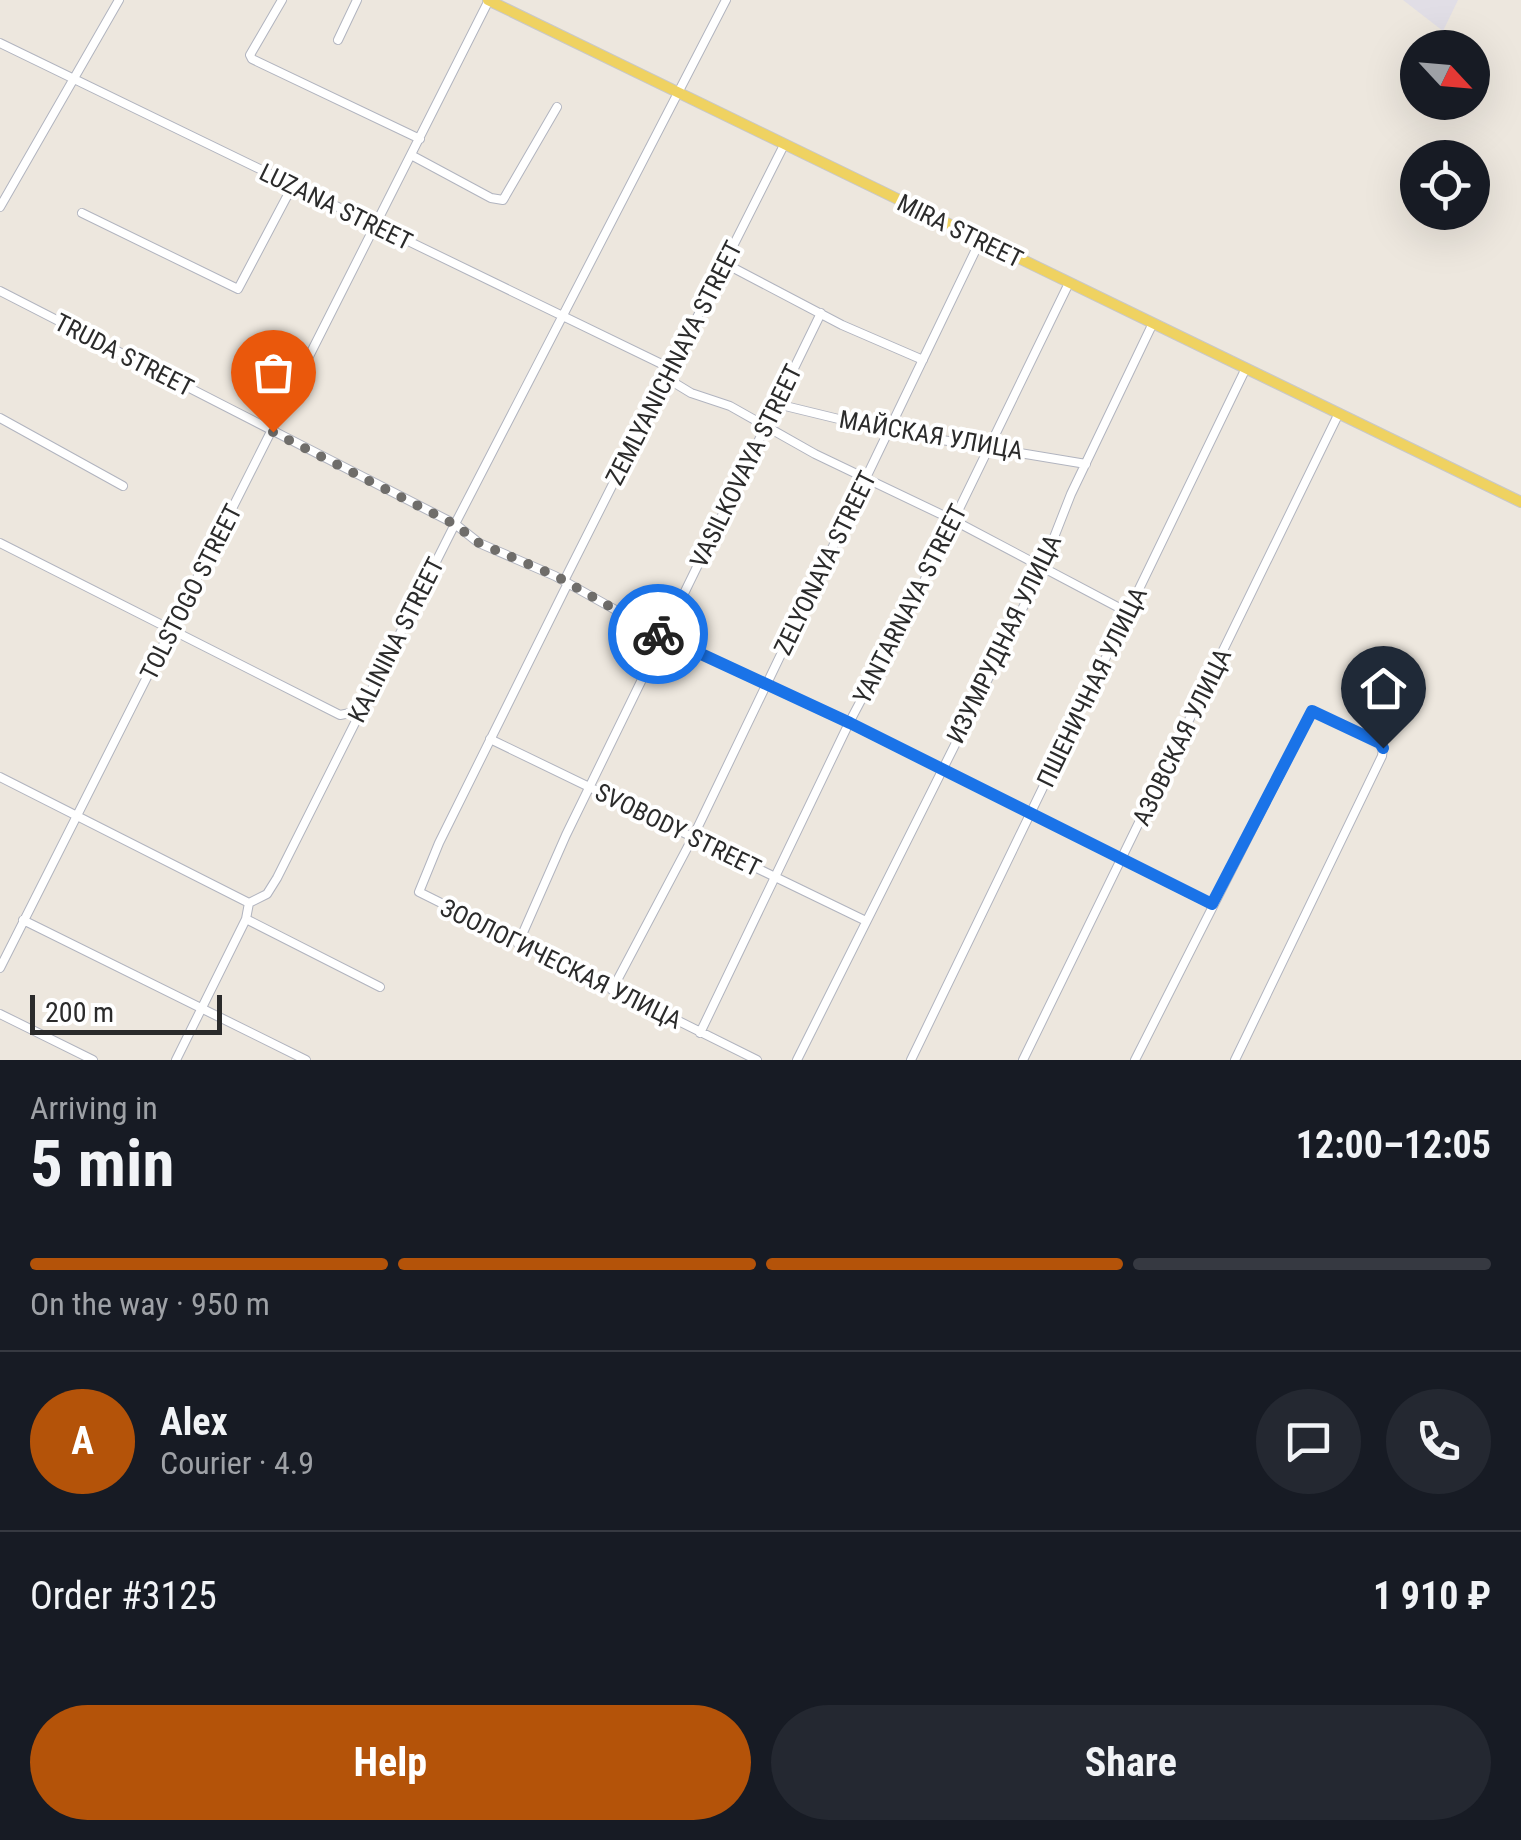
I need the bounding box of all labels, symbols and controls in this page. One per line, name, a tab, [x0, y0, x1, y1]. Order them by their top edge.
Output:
north arrow	[1400, 30, 1490, 120]
map controls	[1400, 30, 1490, 230]
button: locate	[1400, 140, 1490, 230]
street label: LUZANA STREET	[255, 158, 417, 256]
street label: MIRA STREET	[893, 188, 1027, 274]
street label: ZEMLYANICHNAYA STREET	[600, 236, 748, 490]
street label: TRUDA STREET	[50, 308, 198, 402]
pin	[231, 330, 316, 433]
icon: bag	[246, 345, 301, 400]
street label: VASILKOVAYA STREET	[684, 360, 808, 572]
street label: МАЙСКАЯ УЛИЦА	[837, 405, 1025, 465]
street label: ZELYONAYA STREET	[768, 466, 882, 660]
street label: TOLSTOGO STREET	[134, 499, 248, 685]
street label: YANTARNAYA STREET	[847, 500, 973, 708]
street label: ИЗУМРУДНАЯ УЛИЦА	[941, 530, 1067, 748]
street label: KALININA STREET	[342, 553, 450, 727]
street label: ПШЕНИЧНАЯ УЛИЦА	[1031, 582, 1153, 792]
courier	[608, 584, 708, 684]
icon: bike	[631, 607, 686, 662]
street label: АЗОВСКАЯ УЛИЦА	[1127, 644, 1237, 830]
pin	[1341, 646, 1426, 749]
icon: home	[1356, 661, 1411, 716]
street label: SVOBODY STREET	[591, 777, 765, 883]
street label: ЗООЛОГИЧЕСКАЯ УЛИЦА	[436, 893, 686, 1035]
scale bar	[30, 990, 222, 1034]
text: 200 m	[45, 996, 114, 1029]
text: Arriving in	[30, 1089, 158, 1127]
text: 12:00–12:05	[1296, 1123, 1491, 1167]
text: 5 min	[30, 1126, 174, 1202]
text: On the way · 950 m	[30, 1285, 270, 1323]
button: chat	[1256, 1389, 1361, 1494]
button: phone	[1386, 1389, 1491, 1494]
text: Alex	[160, 1400, 228, 1444]
text: A	[71, 1419, 94, 1463]
text: Courier · 4.9	[160, 1444, 314, 1482]
text: Order #3125	[30, 1574, 217, 1618]
text: 1 910 ₽	[1373, 1574, 1491, 1618]
button: Help	[30, 1705, 751, 1820]
button: Share	[771, 1705, 1491, 1820]

